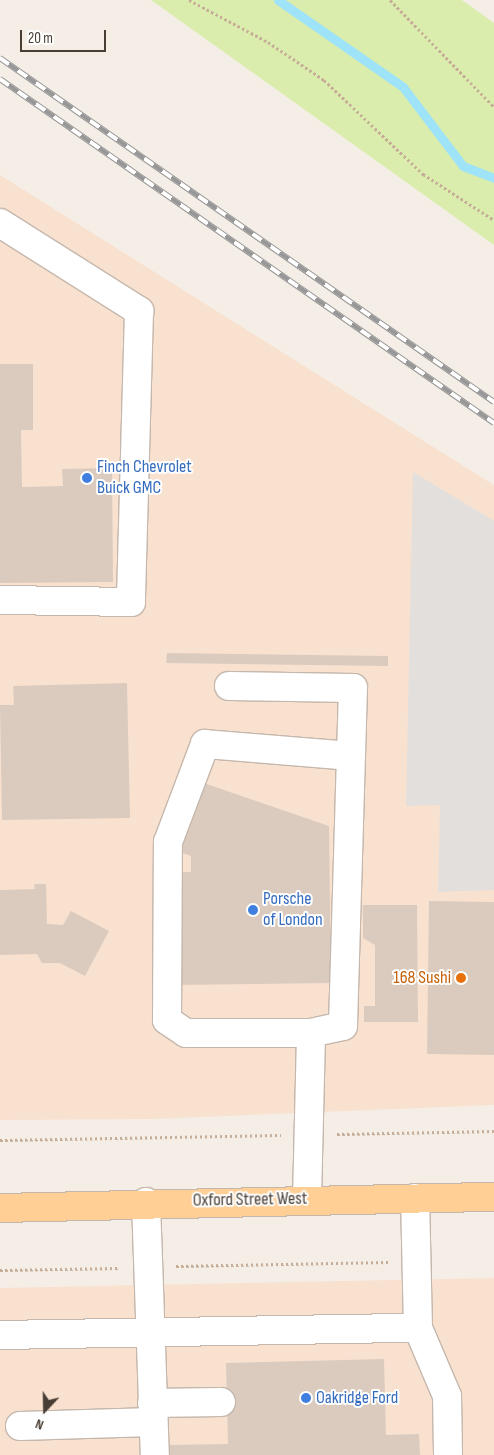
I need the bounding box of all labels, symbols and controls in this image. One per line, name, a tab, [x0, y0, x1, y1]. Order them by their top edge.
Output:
scale bar	[22, 20, 109, 52]
text: 20 m	[28, 29, 53, 48]
place label: Finch Chevrolet Buick GMC	[97, 457, 192, 499]
marker: Finch Chevrolet Buick GMC	[81, 472, 93, 484]
place label: Porsche of London	[263, 889, 323, 932]
marker: Porsche of London	[247, 904, 259, 916]
place label: 168 Sushi	[393, 967, 451, 989]
marker: 168 Sushi	[455, 972, 467, 984]
street label: Oxford Street West	[193, 1188, 307, 1212]
north arrow	[20, 1385, 70, 1435]
place label: Oakridge Ford	[316, 1387, 398, 1409]
marker: Oakridge Ford	[300, 1392, 312, 1404]
text: N	[33, 1415, 46, 1434]

